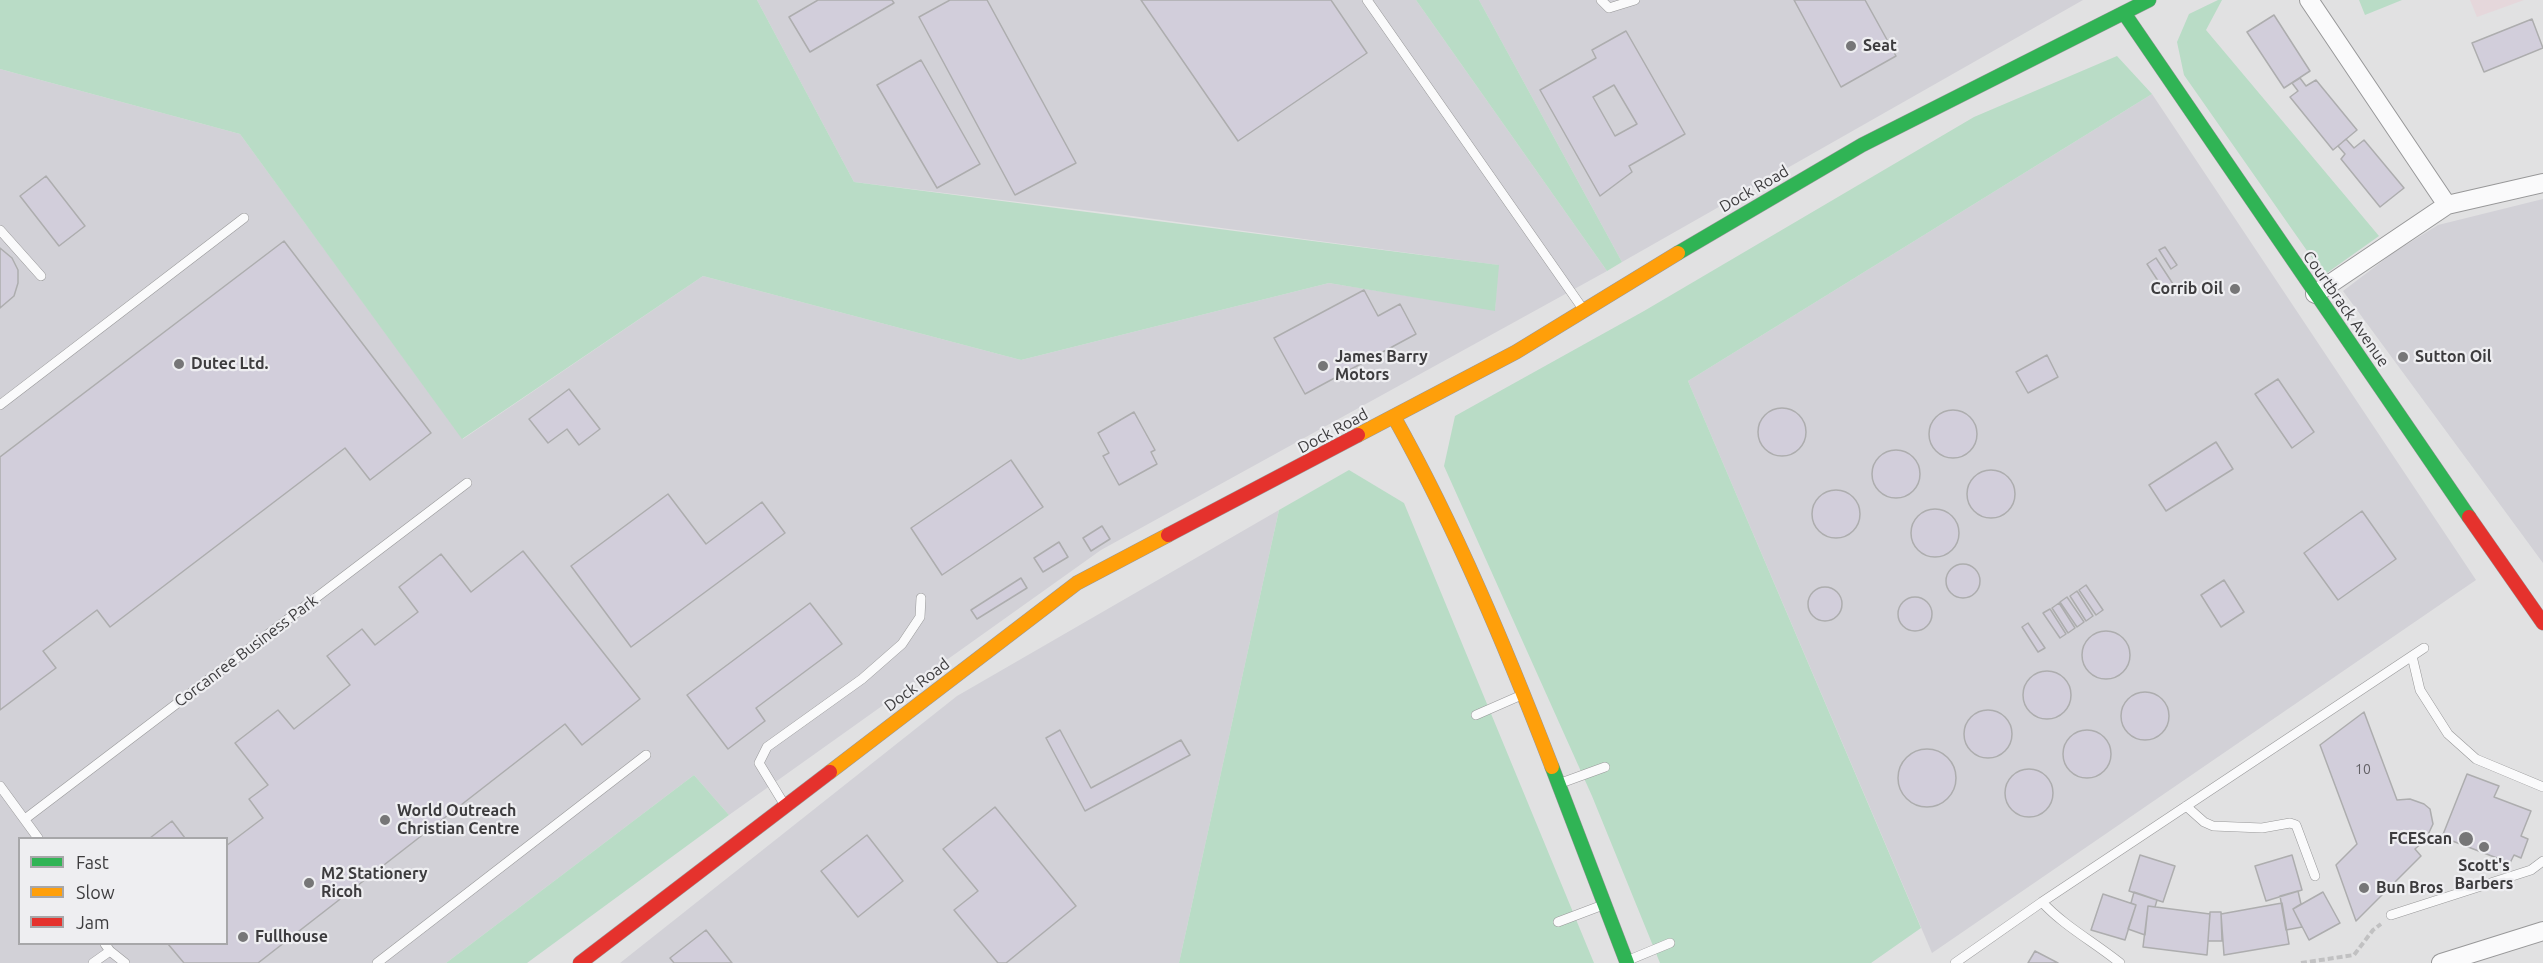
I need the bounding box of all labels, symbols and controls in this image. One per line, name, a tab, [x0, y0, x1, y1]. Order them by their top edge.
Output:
place label: Seat	[1863, 36, 1897, 56]
marker: Seat	[1844, 39, 1858, 53]
street label: Dock Road	[1716, 162, 1792, 216]
street label: Courtbrack Avenue	[2299, 247, 2393, 371]
place label: Corrib Oil	[2150, 279, 2223, 299]
marker: Corrib Oil	[2228, 282, 2242, 296]
place label: James Barry Motors	[1335, 347, 1428, 385]
place label: Sutton Oil	[2415, 347, 2492, 367]
marker: Sutton Oil	[2396, 350, 2410, 364]
place label: Dutec Ltd.	[191, 354, 269, 374]
marker: Dutec Ltd.	[172, 357, 186, 371]
marker: James Barry Motors	[1316, 359, 1330, 373]
street label: Dock Road	[1295, 405, 1371, 457]
street label: Corcanree Business Park	[170, 591, 322, 711]
street label: Dock Road	[881, 654, 953, 716]
house number: 10	[2355, 761, 2371, 777]
place label: World Outreach Christian Centre	[397, 801, 520, 839]
marker: World Outreach Christian Centre	[378, 813, 392, 827]
place label: FCEScan	[2389, 829, 2452, 849]
marker: FCEScan	[2457, 830, 2475, 848]
legend	[18, 837, 228, 945]
marker: Scott's Barbers	[2477, 840, 2491, 854]
text: Fast	[76, 852, 109, 872]
place label: Scott's Barbers	[2455, 856, 2513, 894]
place label: M2 Stationery Ricoh	[321, 864, 428, 902]
marker: M2 Stationery Ricoh	[302, 876, 316, 890]
place label: Bun Bros	[2376, 878, 2443, 898]
marker: Bun Bros	[2357, 881, 2371, 895]
text: Slow	[76, 882, 115, 902]
text: Jam	[76, 912, 110, 932]
place label: Fullhouse	[255, 927, 328, 947]
marker: Fullhouse	[236, 930, 250, 944]

